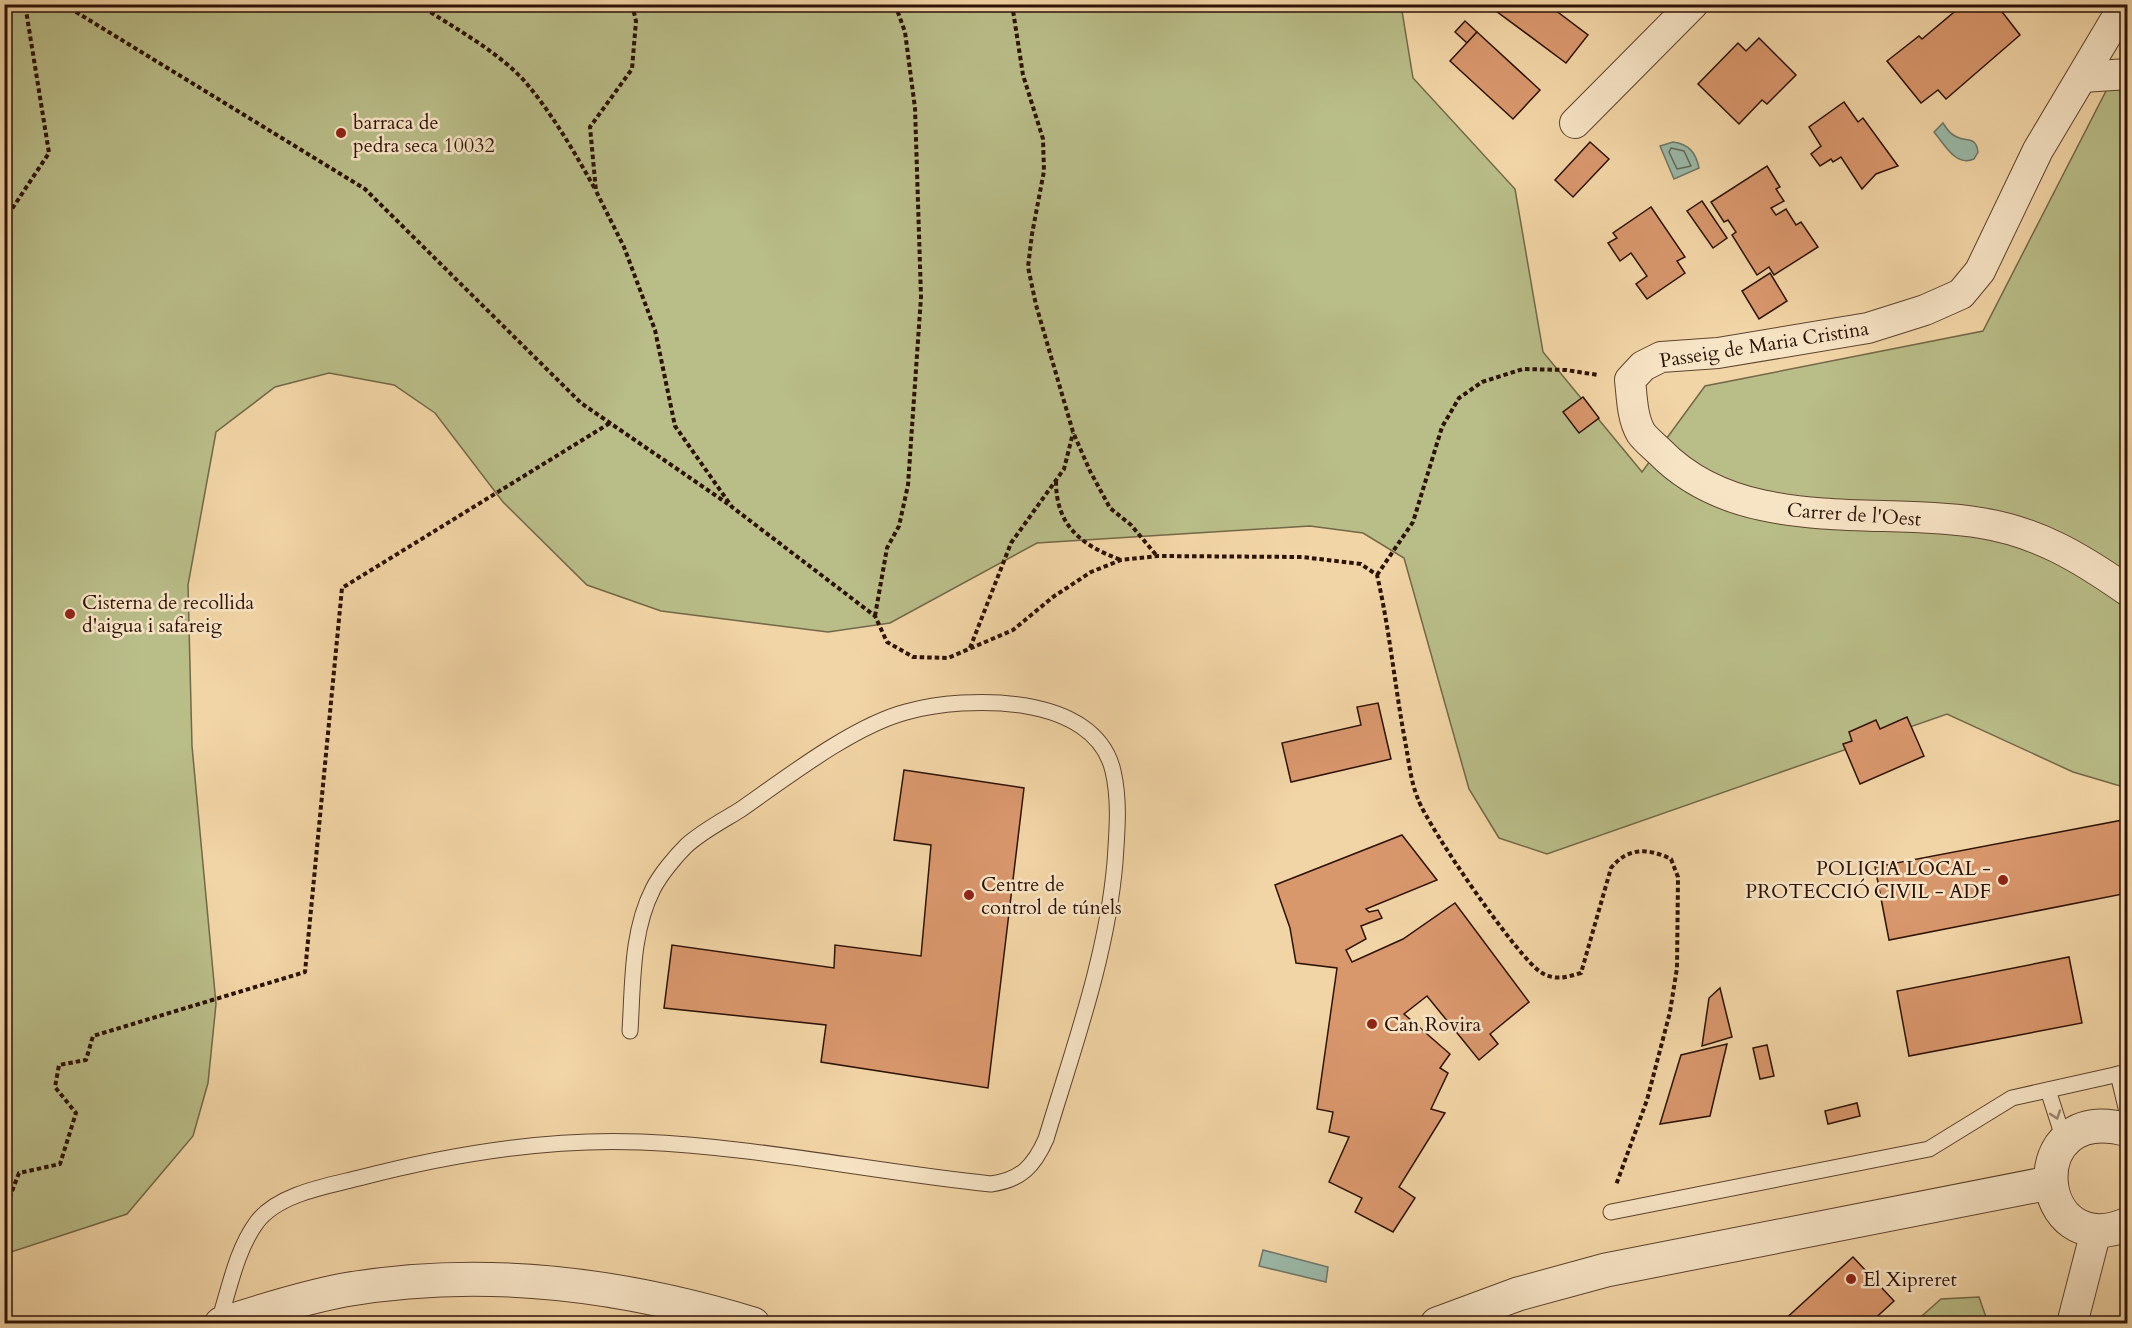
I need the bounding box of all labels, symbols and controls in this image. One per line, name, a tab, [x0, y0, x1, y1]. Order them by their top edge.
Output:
place label: barraca de pedra seca 10032	[353, 109, 495, 159]
marker: barraca de pedra seca 10032	[334, 126, 348, 140]
street label: Passeig de Maria Cristina	[1658, 315, 1871, 374]
street label: Carrer de l'Oest	[1786, 496, 1923, 533]
place label: Cisterna de recollida d'aigua i safareig	[82, 589, 255, 639]
marker: Cisterna de recollida d'aigua i safareig	[63, 607, 77, 621]
place label: POLICIA LOCAL - PROTECCIÓ CIVIL - ADF	[1745, 855, 1991, 905]
place label: Centre de control de túnels	[981, 871, 1122, 921]
marker: POLICIA LOCAL - PROTECCIÓ CIVIL - ADF	[1996, 873, 2010, 887]
marker: Centre de control de túnels	[962, 888, 976, 902]
place label: Can Rovira	[1384, 1011, 1481, 1038]
marker: Can Rovira	[1365, 1017, 1379, 1031]
one-way arrow	[2049, 1109, 2061, 1120]
place label: El Xipreret	[1863, 1266, 1958, 1293]
marker: El Xipreret	[1844, 1272, 1858, 1286]

